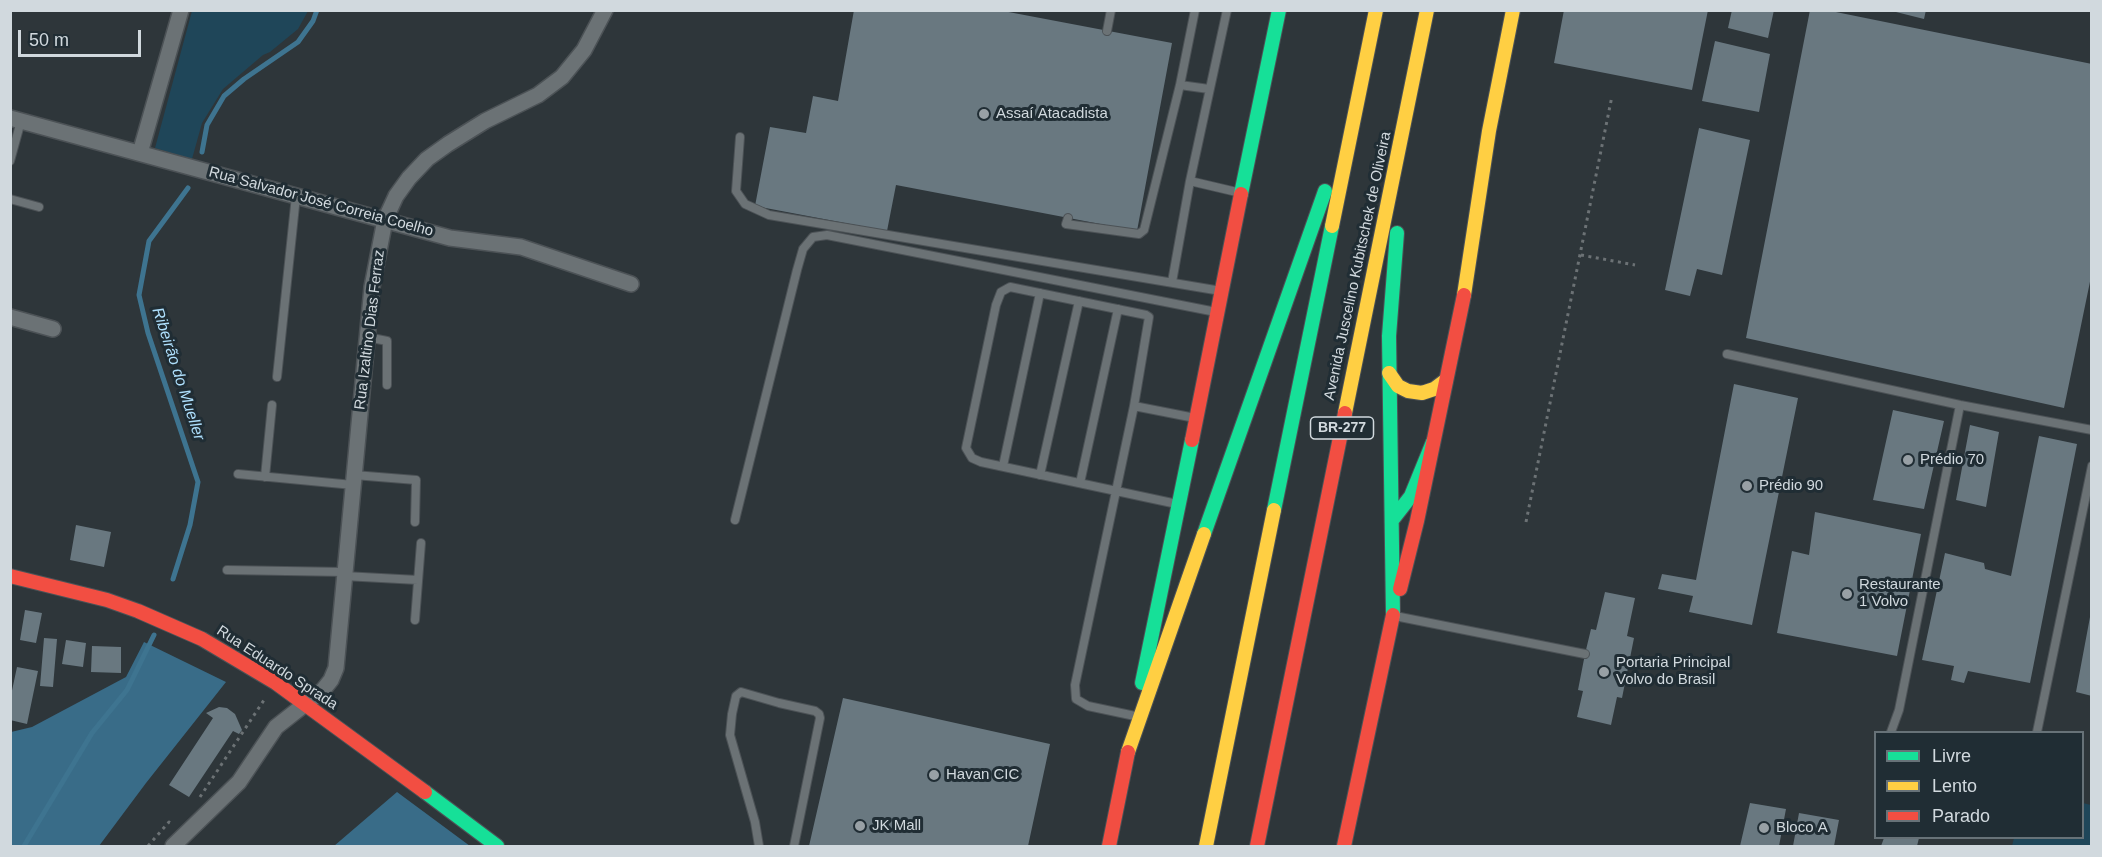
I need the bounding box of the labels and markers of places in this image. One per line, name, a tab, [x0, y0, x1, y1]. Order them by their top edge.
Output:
place label: Assaí Atacadista	[996, 105, 1108, 123]
marker: Assaí Atacadista	[977, 107, 991, 121]
place label: Prédio 70	[1920, 451, 1984, 469]
marker: Prédio 70	[1901, 453, 1915, 467]
place label: Prédio 90	[1759, 477, 1823, 495]
marker: Prédio 90	[1740, 479, 1754, 493]
place label: Restaurante 1 Volvo	[1859, 576, 1941, 611]
marker: Restaurante 1 Volvo	[1840, 587, 1854, 601]
place label: Portaria Principal Volvo do Brasil	[1616, 654, 1730, 689]
marker: Portaria Principal Volvo do Brasil	[1597, 665, 1611, 679]
place label: Havan CIC	[946, 766, 1019, 784]
marker: Havan CIC	[927, 768, 941, 782]
place label: JK Mall	[872, 817, 921, 835]
marker: JK Mall	[853, 819, 867, 833]
place label: Bloco A	[1776, 819, 1828, 837]
marker: Bloco A	[1757, 821, 1771, 835]

